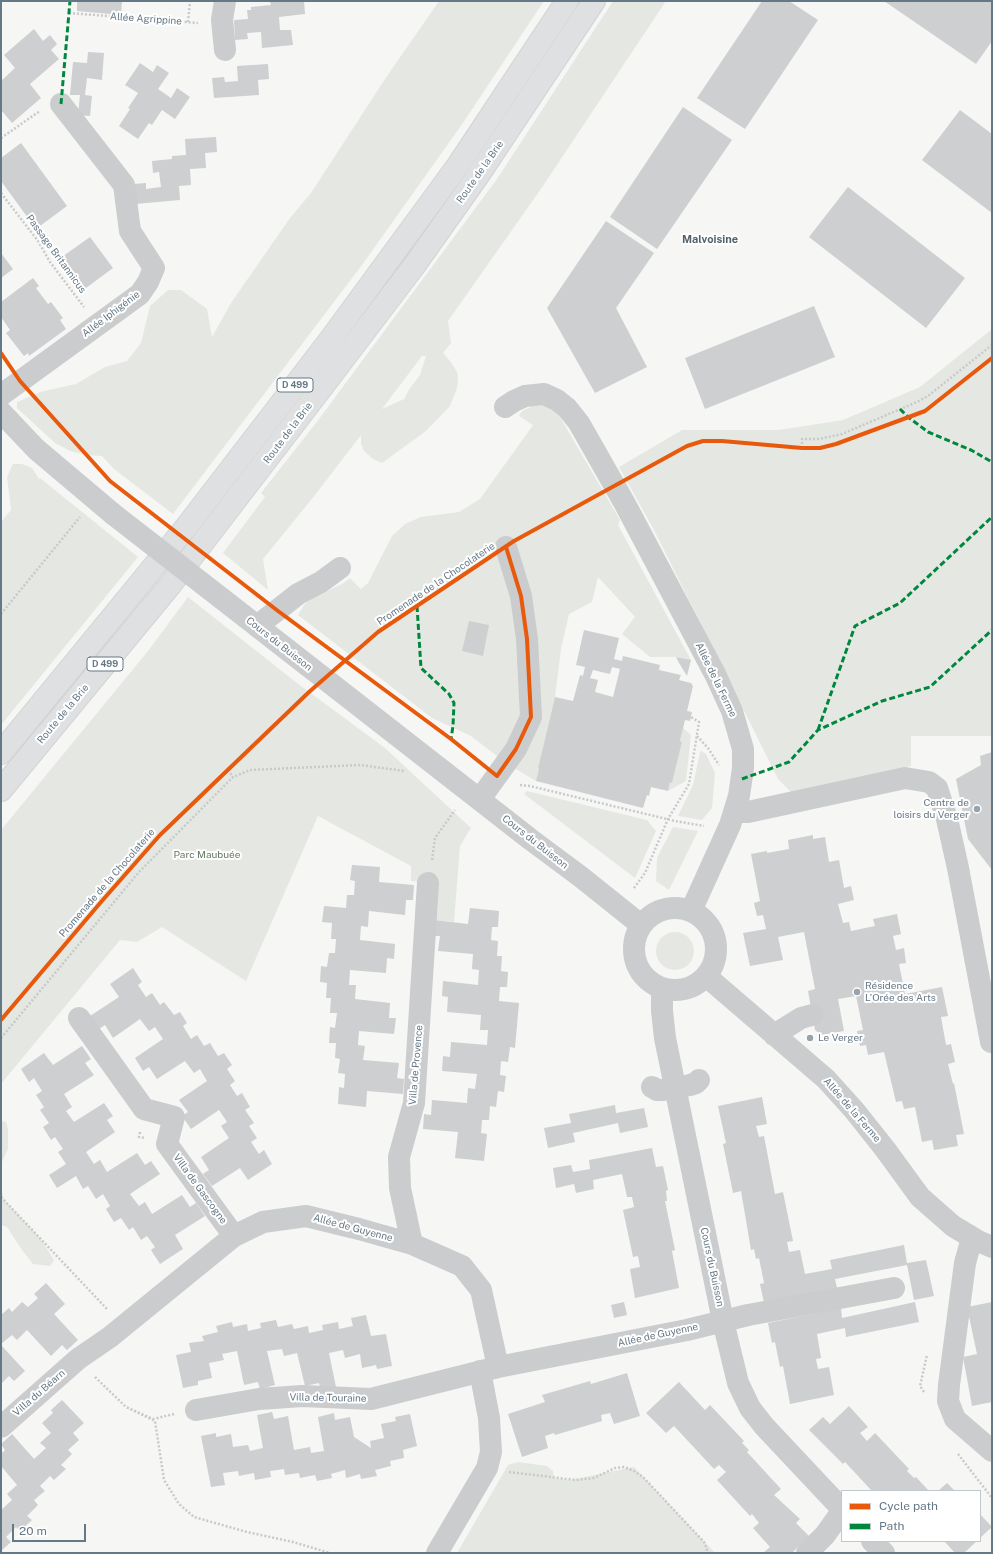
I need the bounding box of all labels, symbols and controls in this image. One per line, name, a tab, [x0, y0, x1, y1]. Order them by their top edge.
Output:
street label: Allée Agrippine	[110, 11, 182, 27]
street label: Route de la Brie	[454, 138, 506, 206]
street label: Passage Britannicus	[23, 212, 89, 296]
district label: Malvoisine	[682, 233, 738, 247]
street label: Allée Iphigénie	[80, 288, 142, 340]
road number: D 499	[277, 378, 313, 392]
street label: Route de la Brie	[261, 400, 315, 466]
street label: Promenade de la Chocolaterie	[375, 540, 497, 628]
street label: Cours du Buisson	[244, 614, 314, 674]
street label: Allée de la Ferme	[693, 641, 739, 719]
road number: D 499	[87, 657, 123, 671]
street label: Route de la Brie	[35, 682, 91, 746]
place label: Centre de loisirs du Verger	[894, 797, 969, 820]
marker: Centre de loisirs du Verger	[972, 804, 982, 814]
street label: Cours du Buisson	[500, 812, 570, 872]
street label: Promenade de la Chocolaterie	[57, 826, 157, 940]
park label: Parc Maubuée	[174, 849, 240, 861]
place label: Résidence L’Orée des Arts	[865, 980, 936, 1004]
marker: Résidence L’Orée des Arts	[852, 987, 862, 997]
street label: Villa de Provence	[407, 1024, 425, 1106]
place label: Le Verger	[818, 1032, 863, 1044]
marker: Le Verger	[805, 1033, 815, 1043]
street label: Allée de la Ferme	[821, 1075, 883, 1145]
street label: Villa de Gascogne	[171, 1152, 229, 1226]
street label: Allée de Guyenne	[312, 1212, 394, 1244]
street label: Cours du Buisson	[698, 1226, 726, 1308]
street label: Allée de Guyenne	[617, 1321, 699, 1349]
street label: Villa du Béarn	[11, 1367, 67, 1419]
street label: Villa de Touraine	[289, 1391, 367, 1405]
legend	[841, 1490, 981, 1542]
text: Cycle path	[879, 1499, 938, 1513]
scale bar	[14, 1516, 88, 1542]
text: Path	[879, 1519, 905, 1533]
text: 20 m	[19, 1524, 47, 1538]

